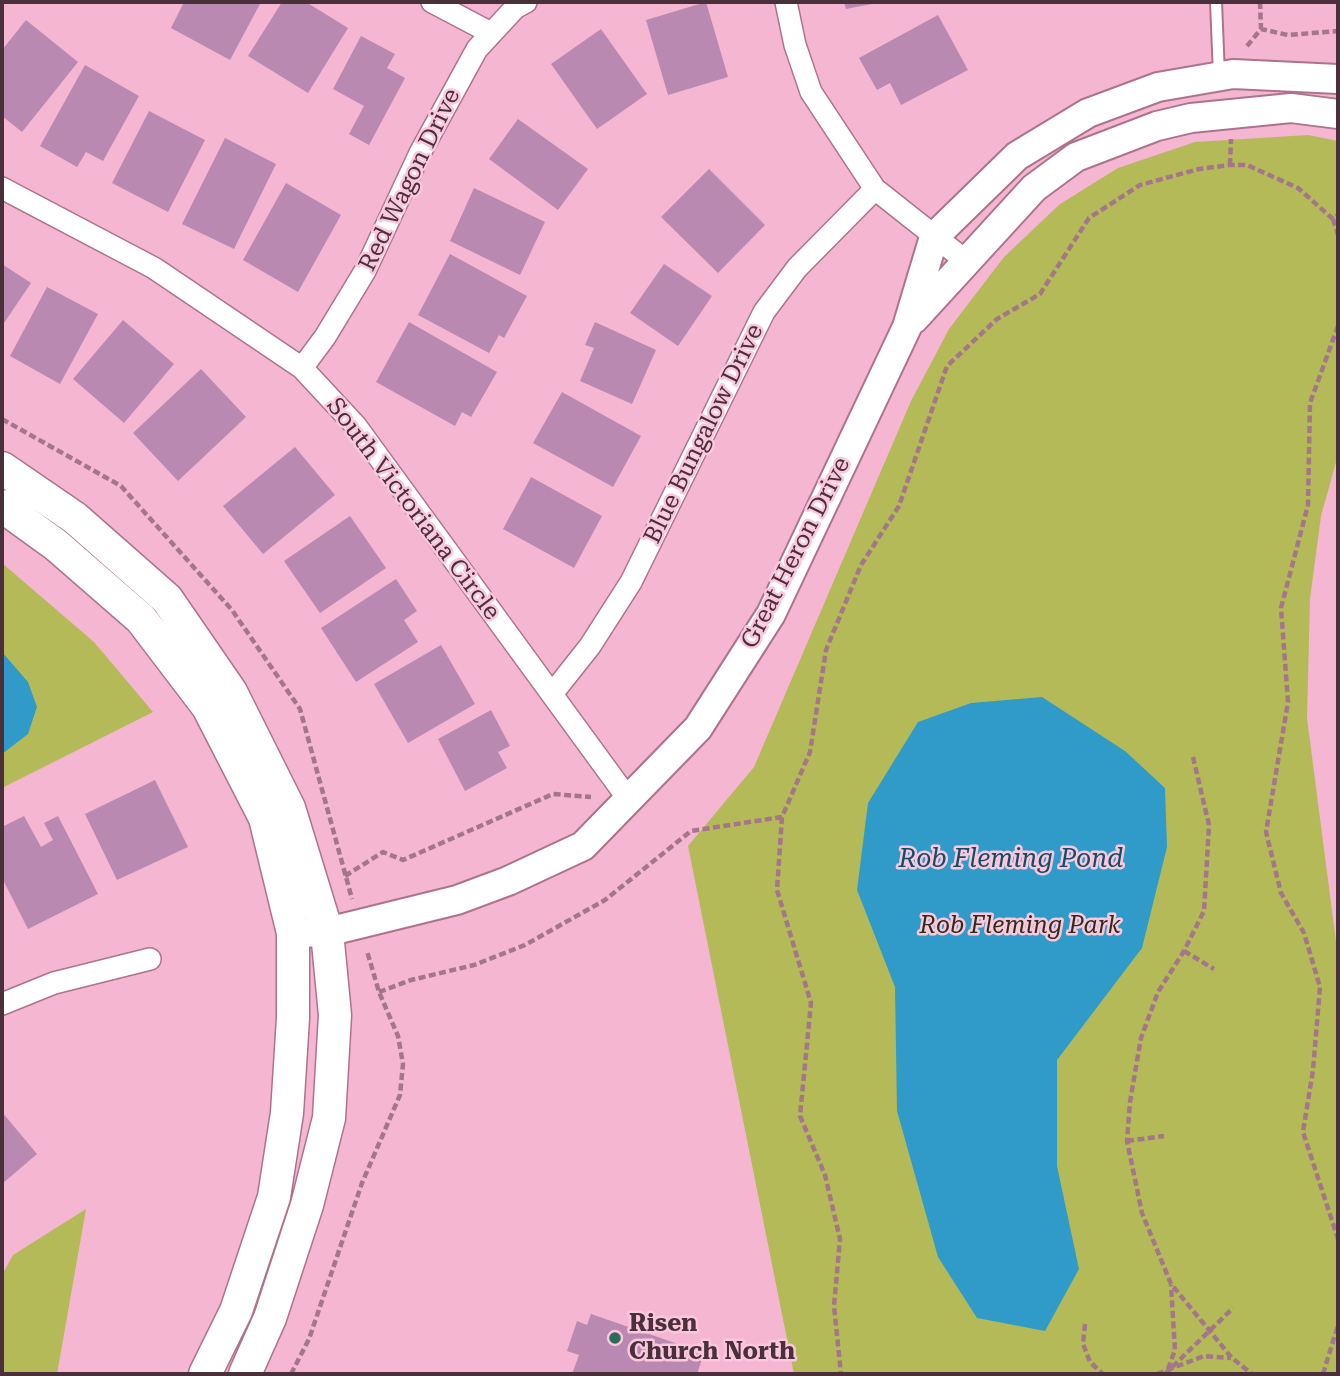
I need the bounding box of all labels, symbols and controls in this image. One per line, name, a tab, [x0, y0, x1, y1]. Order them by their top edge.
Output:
street label: Red Wagon Drive	[353, 84, 467, 276]
street label: Blue Bungalow Drive	[638, 320, 770, 548]
street label: South Victoriana Circle	[320, 392, 506, 626]
street label: Great Heron Drive	[735, 453, 857, 653]
water label: Rob Fleming Pond	[898, 843, 1124, 875]
park label: Rob Fleming Park	[920, 912, 1120, 940]
place label: Risen Church North	[629, 1310, 795, 1366]
marker: Risen Church North	[607, 1330, 623, 1346]

